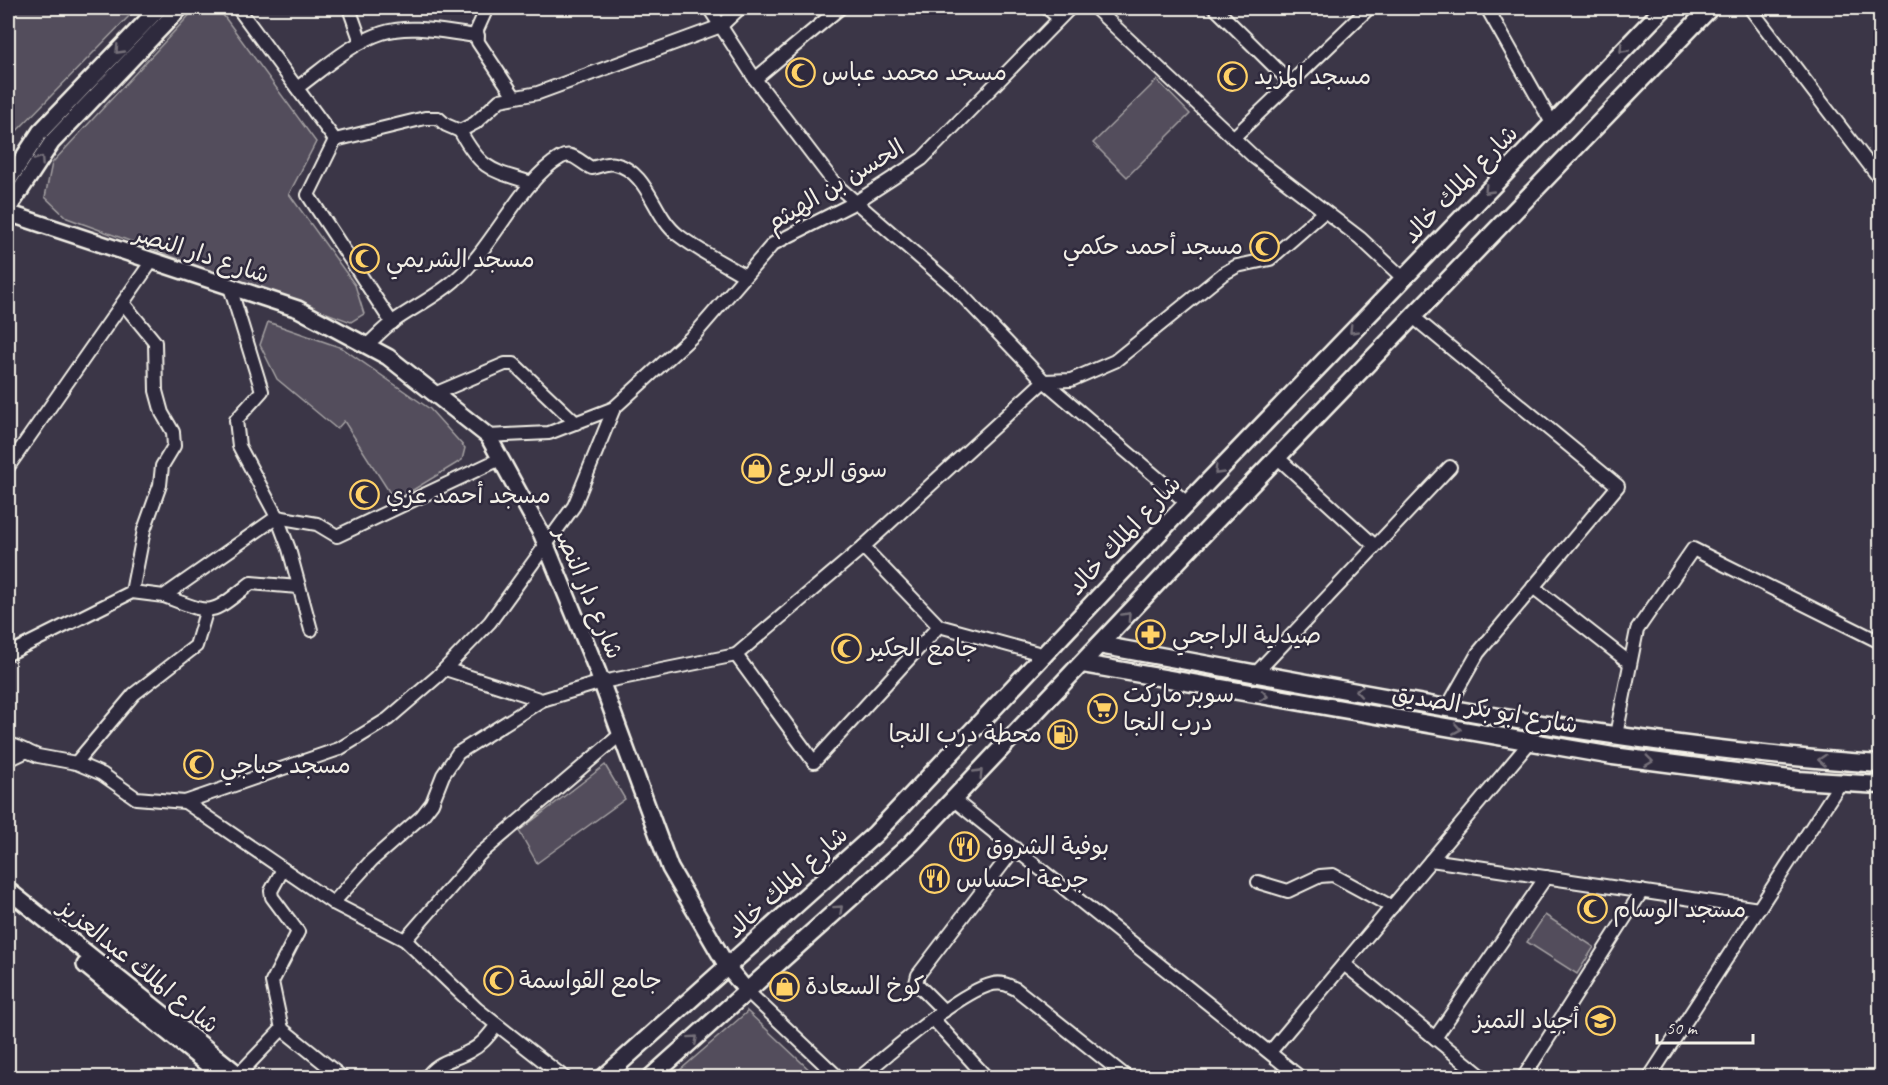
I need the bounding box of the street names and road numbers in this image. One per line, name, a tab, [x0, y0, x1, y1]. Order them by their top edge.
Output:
street label: شارع الملك خالد	[1396, 118, 1526, 251]
street label: الحسن بن الهيثم	[760, 132, 911, 241]
street label: شارع دار النصر	[128, 217, 273, 292]
street label: شارع الملك خالد	[1061, 469, 1189, 603]
street label: شارع دار النصر	[545, 521, 630, 664]
street label: شارع ابو بكر الصديق	[1389, 678, 1580, 742]
street label: شارع الملك خالد	[720, 819, 855, 946]
street label: شارع الملك عبدالعزيز	[50, 891, 225, 1041]

